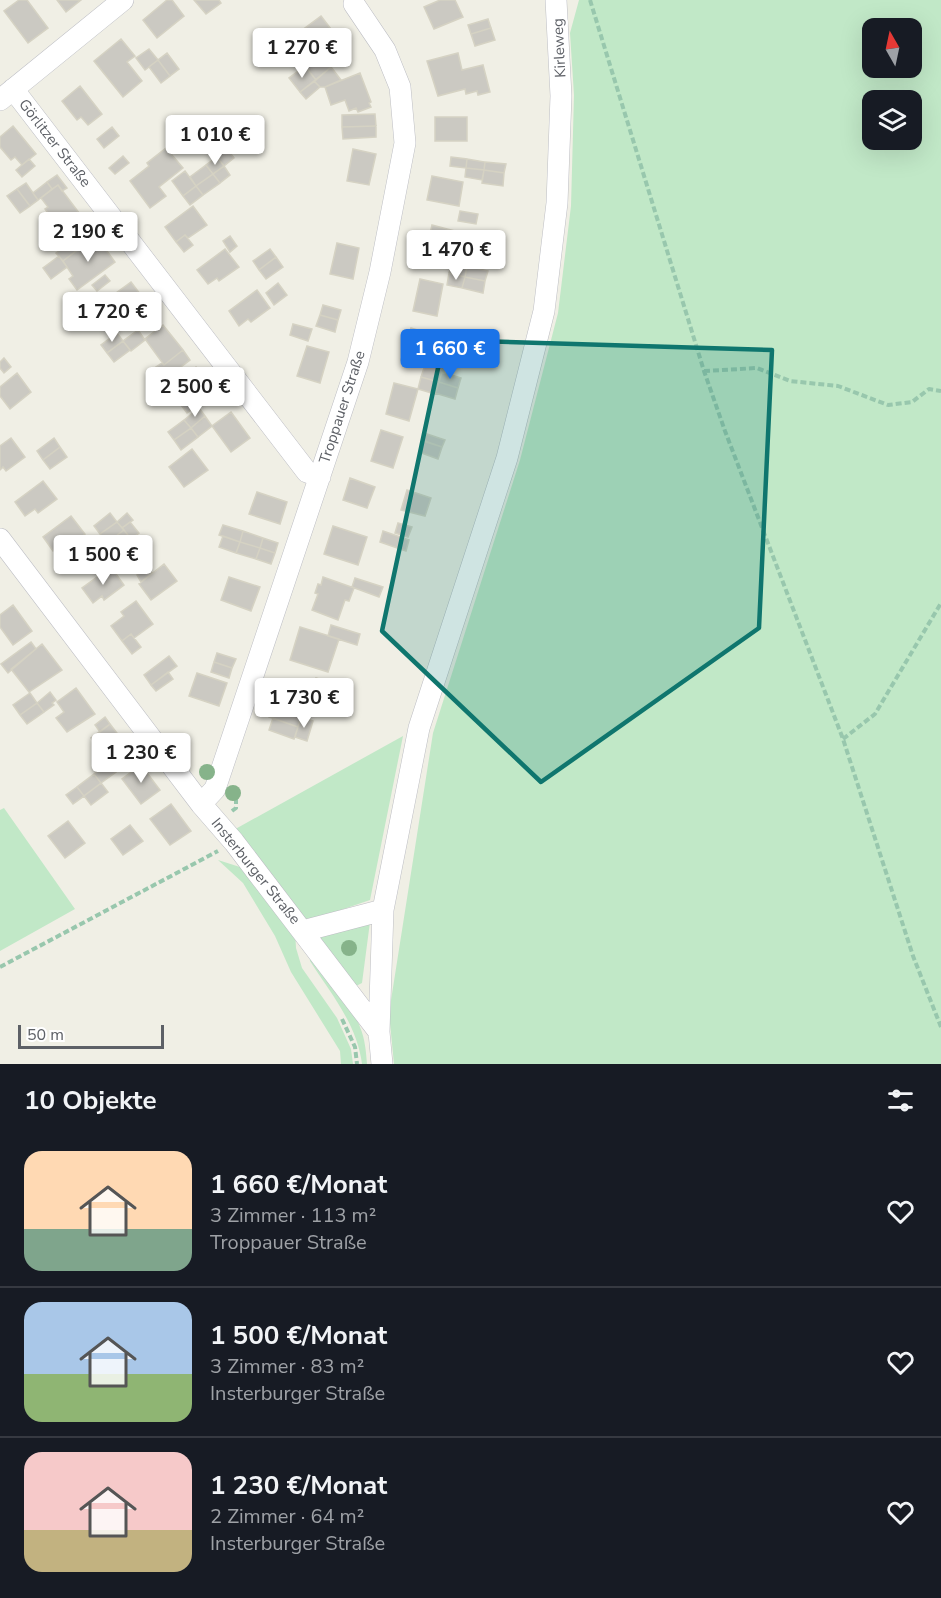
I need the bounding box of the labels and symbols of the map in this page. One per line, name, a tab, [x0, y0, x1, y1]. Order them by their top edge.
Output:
street label: Kirleweg	[547, 18, 571, 78]
north arrow	[862, 18, 922, 78]
pin: 1 270 €	[247, 28, 357, 79]
street label: Görlitzer Straße	[14, 95, 96, 191]
pin: 1 010 €	[160, 115, 270, 166]
pin: 2 190 €	[33, 212, 143, 263]
pin: 1 470 €	[401, 230, 511, 281]
pin: 1 720 €	[57, 292, 167, 343]
pin: 1 660 €	[395, 329, 505, 380]
street label: Troppauer Straße	[314, 348, 370, 466]
pin: 2 500 €	[140, 367, 250, 418]
pin: 1 500 €	[48, 535, 158, 586]
pin: 1 730 €	[249, 678, 359, 729]
pin: 1 230 €	[86, 733, 196, 784]
street label: Insterburger Straße	[207, 814, 305, 928]
scale bar	[18, 1022, 164, 1050]

